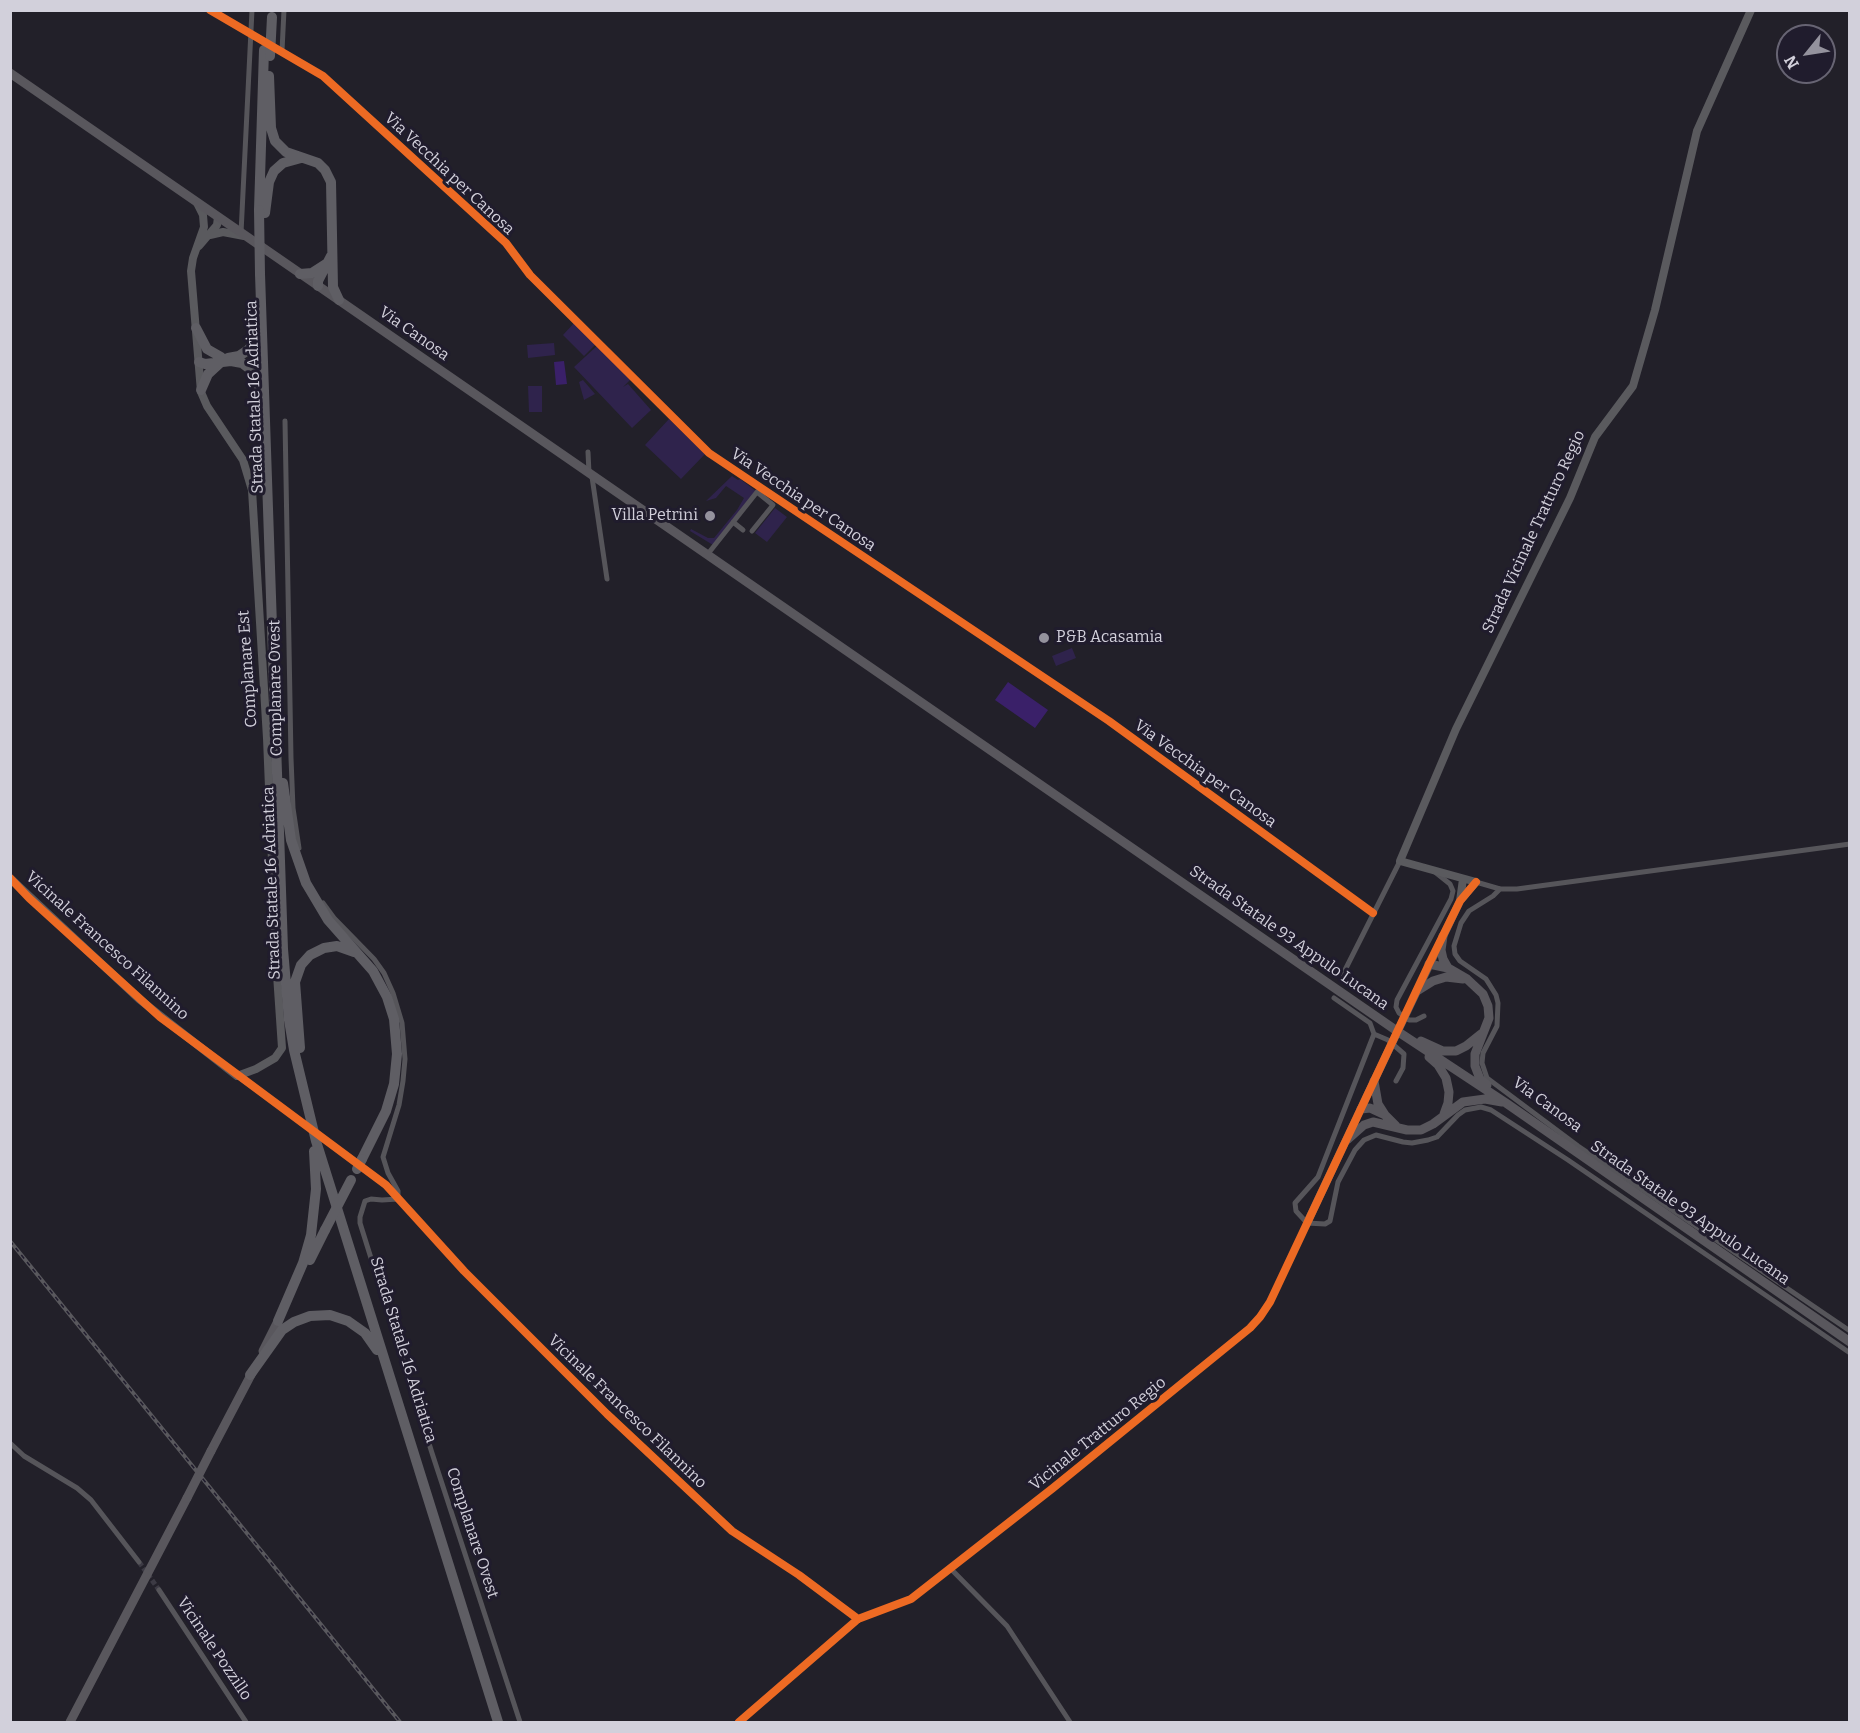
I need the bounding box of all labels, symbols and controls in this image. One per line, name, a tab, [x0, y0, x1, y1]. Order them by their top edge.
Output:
north arrow	[1776, 24, 1836, 84]
text: N	[1780, 52, 1803, 72]
street label: Via Vecchia per Canosa	[380, 109, 518, 239]
street label: Strada Statale 16 Adriatica	[242, 300, 268, 494]
street label: Via Canosa	[375, 303, 453, 365]
street label: Strada Vicinale Tratturo Regio	[1478, 428, 1590, 636]
street label: Via Vecchia per Canosa	[727, 444, 879, 556]
place label: Villa Petrini	[612, 506, 698, 526]
marker: Villa Petrini	[703, 509, 717, 523]
street label: Complanare Est	[234, 610, 262, 728]
street label: Complanare Ovest	[265, 620, 287, 756]
place label: P&B Acasamia	[1056, 628, 1163, 648]
marker: P&B Acasamia	[1037, 631, 1051, 645]
street label: Via Vecchia per Canosa	[1130, 716, 1280, 832]
street label: Strada Statale 16 Adriatica	[259, 786, 285, 980]
street label: Strada Statale 93 Appulo Lucana	[1186, 862, 1392, 1014]
street label: Vicinale Francesco Filannino	[21, 868, 193, 1024]
street label: Via Canosa	[1508, 1073, 1586, 1137]
street label: Strada Statale 93 Appulo Lucana	[1587, 1137, 1793, 1289]
street label: Strada Statale 16 Adriatica	[366, 1255, 440, 1445]
street label: Vicinale Francesco Filannino	[544, 1331, 710, 1493]
street label: Vicinale Tratturo Regio	[1026, 1373, 1170, 1495]
street label: Complanare Ovest	[442, 1465, 502, 1601]
street label: Vicinale Pozzillo	[172, 1594, 256, 1704]

